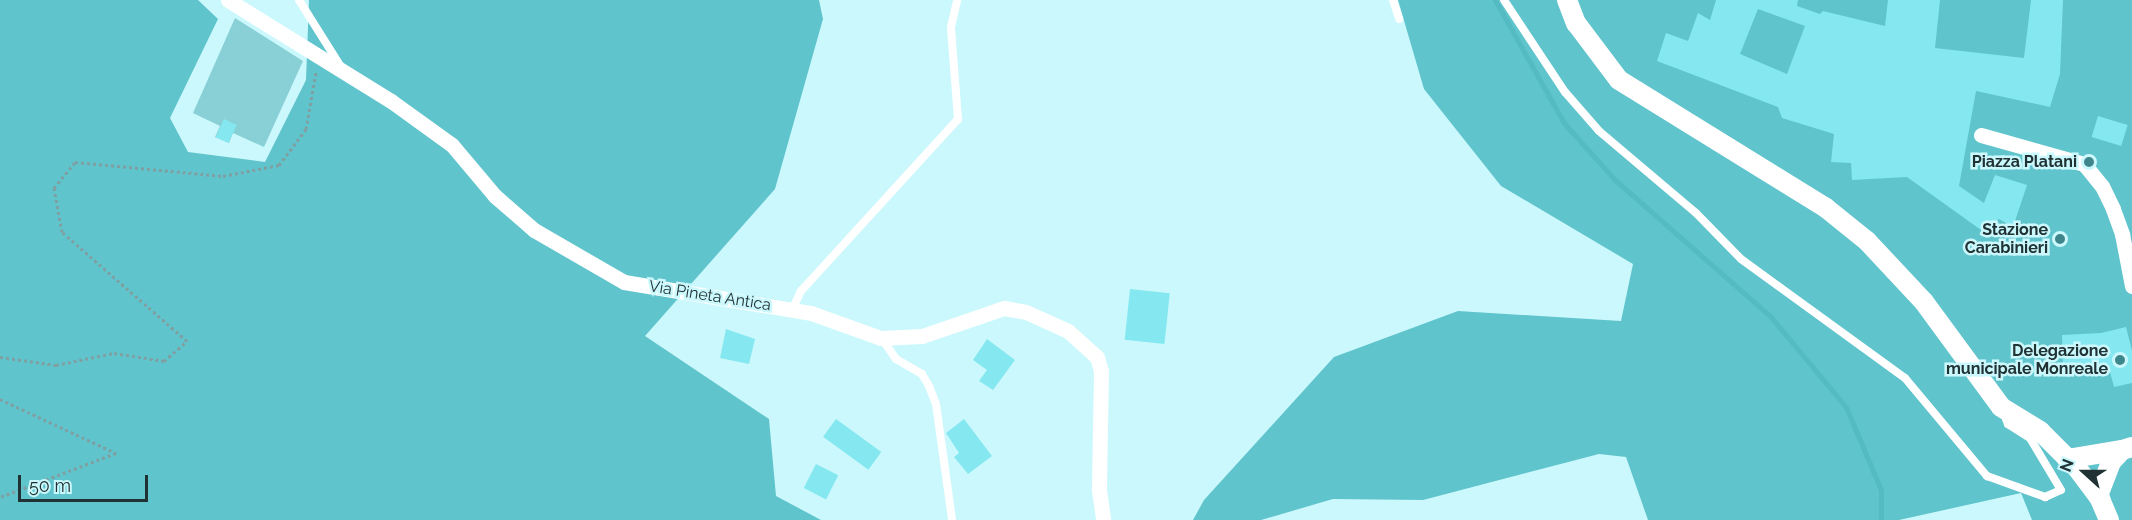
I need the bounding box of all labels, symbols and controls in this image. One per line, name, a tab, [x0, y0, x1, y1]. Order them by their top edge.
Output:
place label: Piazza Platani	[1972, 152, 2077, 172]
marker: Piazza Platani	[2082, 155, 2096, 169]
place label: Stazione Carabinieri	[1965, 220, 2048, 258]
marker: Stazione Carabinieri	[2053, 232, 2067, 246]
street label: Via Pineta Antica	[647, 277, 773, 315]
place label: Delegazione municipale Monreale	[1946, 341, 2108, 379]
marker: Delegazione municipale Monreale	[2113, 353, 2127, 367]
north arrow	[2054, 442, 2114, 502]
text: N	[2056, 456, 2078, 474]
scale bar	[21, 463, 152, 501]
text: 50 m	[29, 475, 71, 496]

